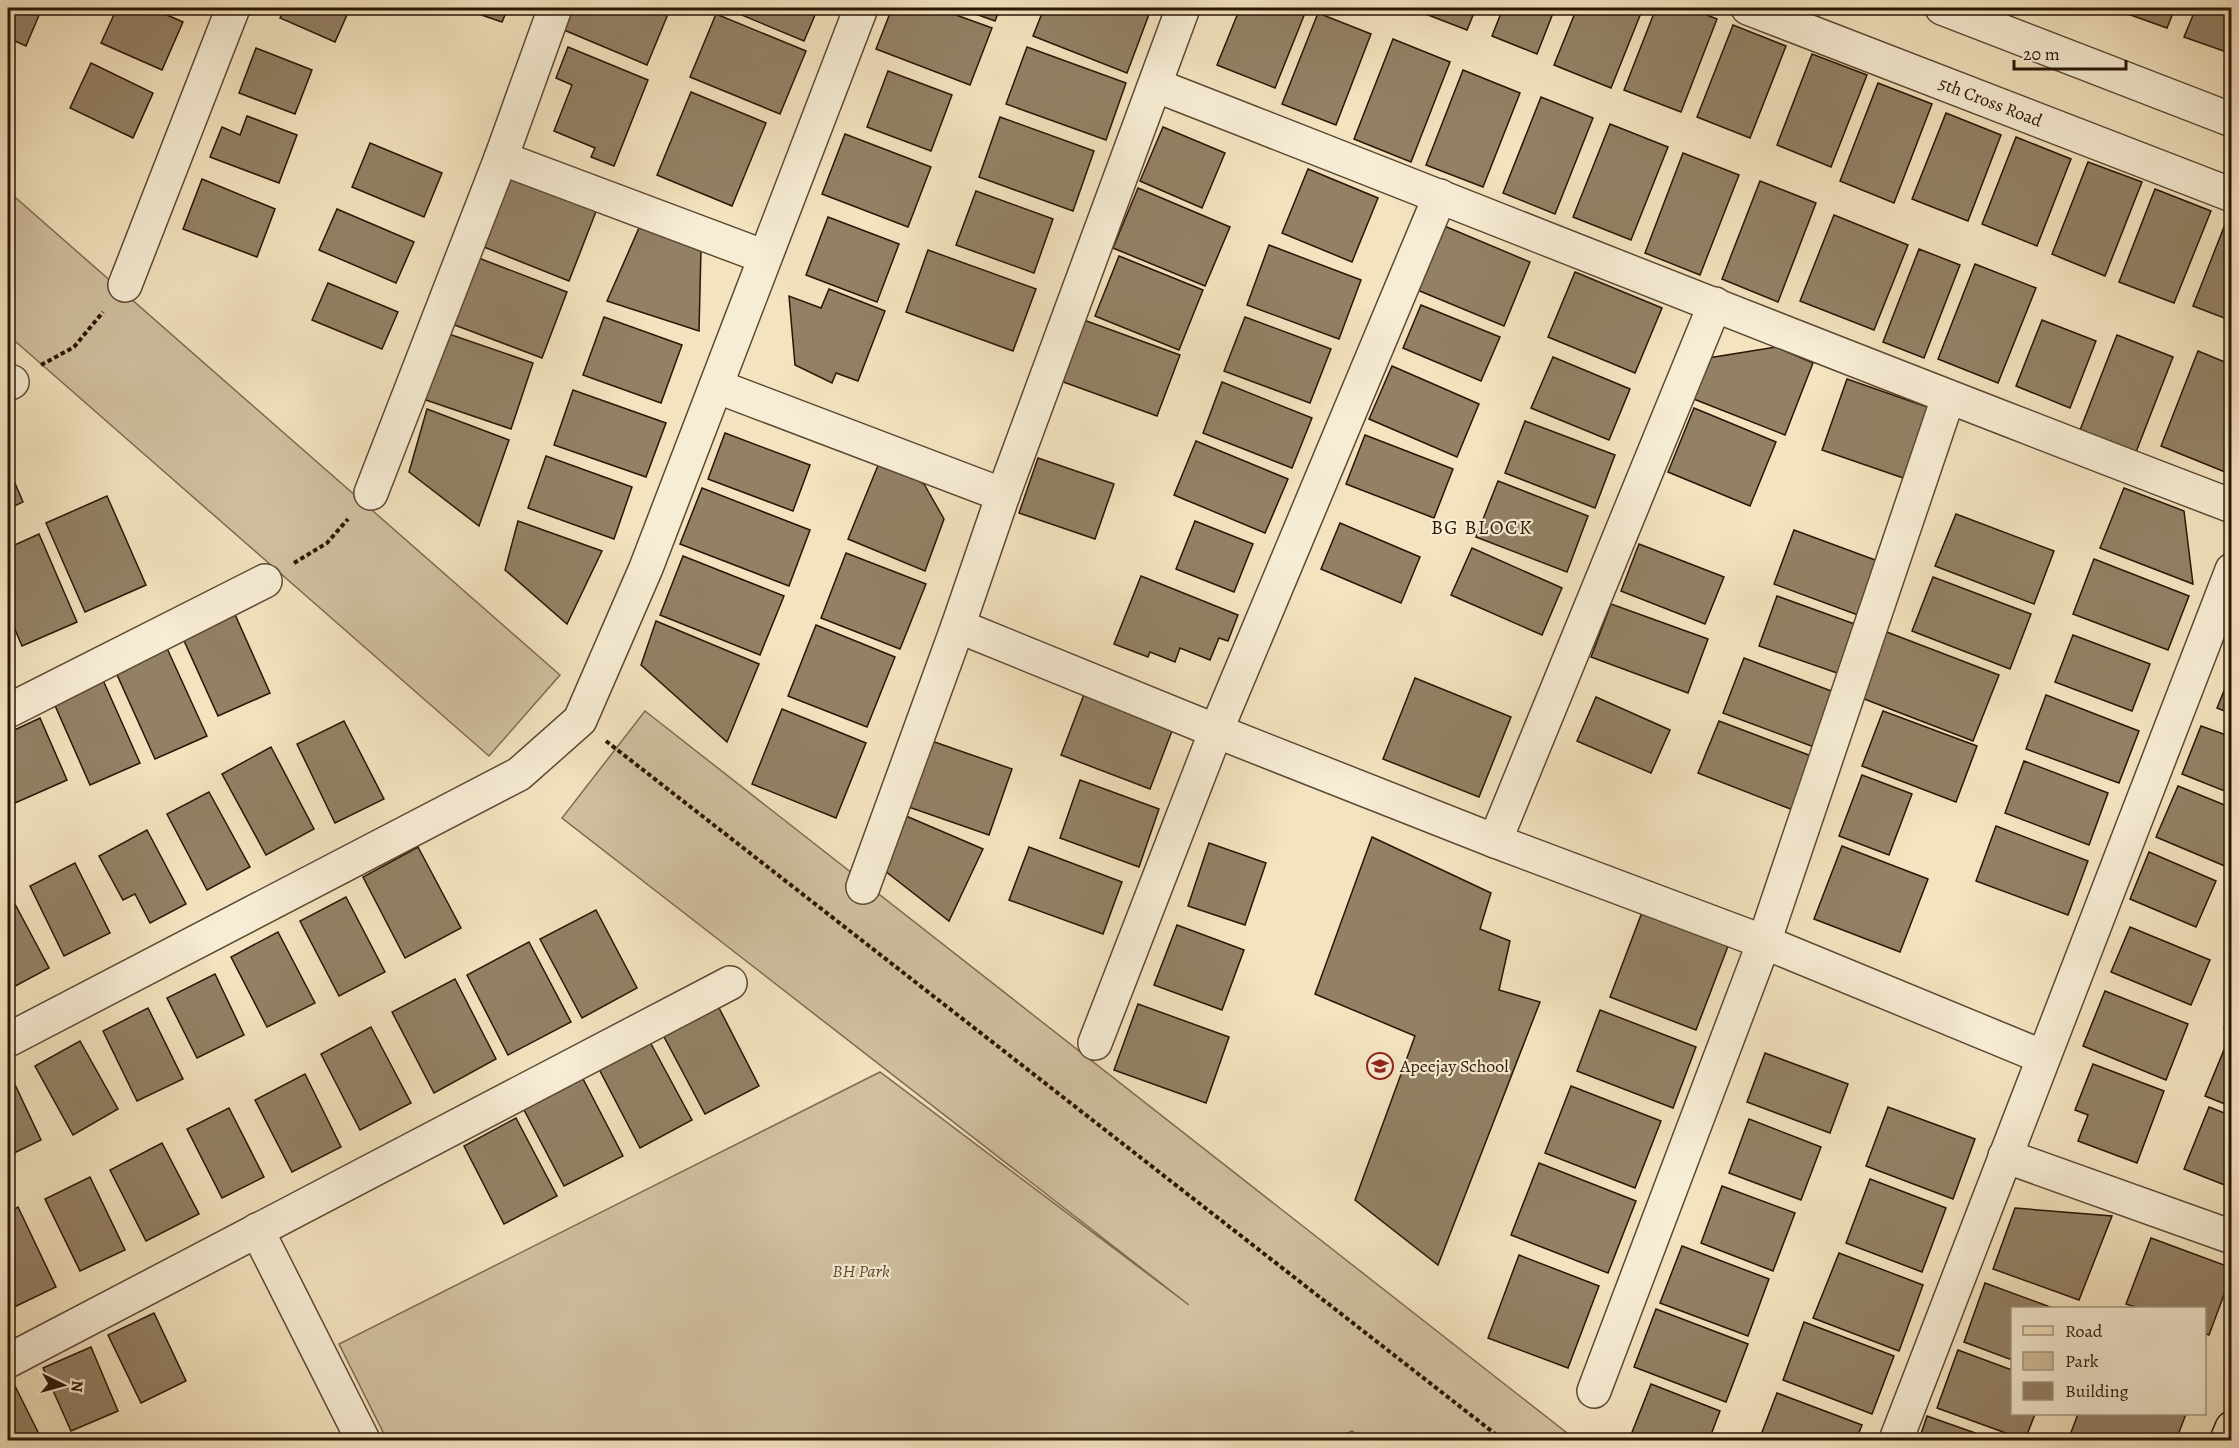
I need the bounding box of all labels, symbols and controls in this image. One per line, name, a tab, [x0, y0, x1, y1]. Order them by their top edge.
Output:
scale bar	[2014, 33, 2126, 71]
text: 20 m	[2023, 42, 2060, 66]
street label: 5th Cross Road	[1935, 71, 2046, 133]
district label: BG BLOCK	[1431, 514, 1533, 541]
school or university icon: Apeejay School	[1365, 1051, 1395, 1081]
place label: Apeejay School	[1399, 1054, 1509, 1078]
park label: BH Park	[832, 1259, 890, 1283]
legend	[2011, 1307, 2206, 1415]
text: Road	[2065, 1319, 2103, 1343]
text: Park	[2065, 1349, 2099, 1373]
north arrow	[33, 1355, 93, 1415]
text: N	[65, 1379, 88, 1393]
text: Building	[2065, 1379, 2129, 1403]

